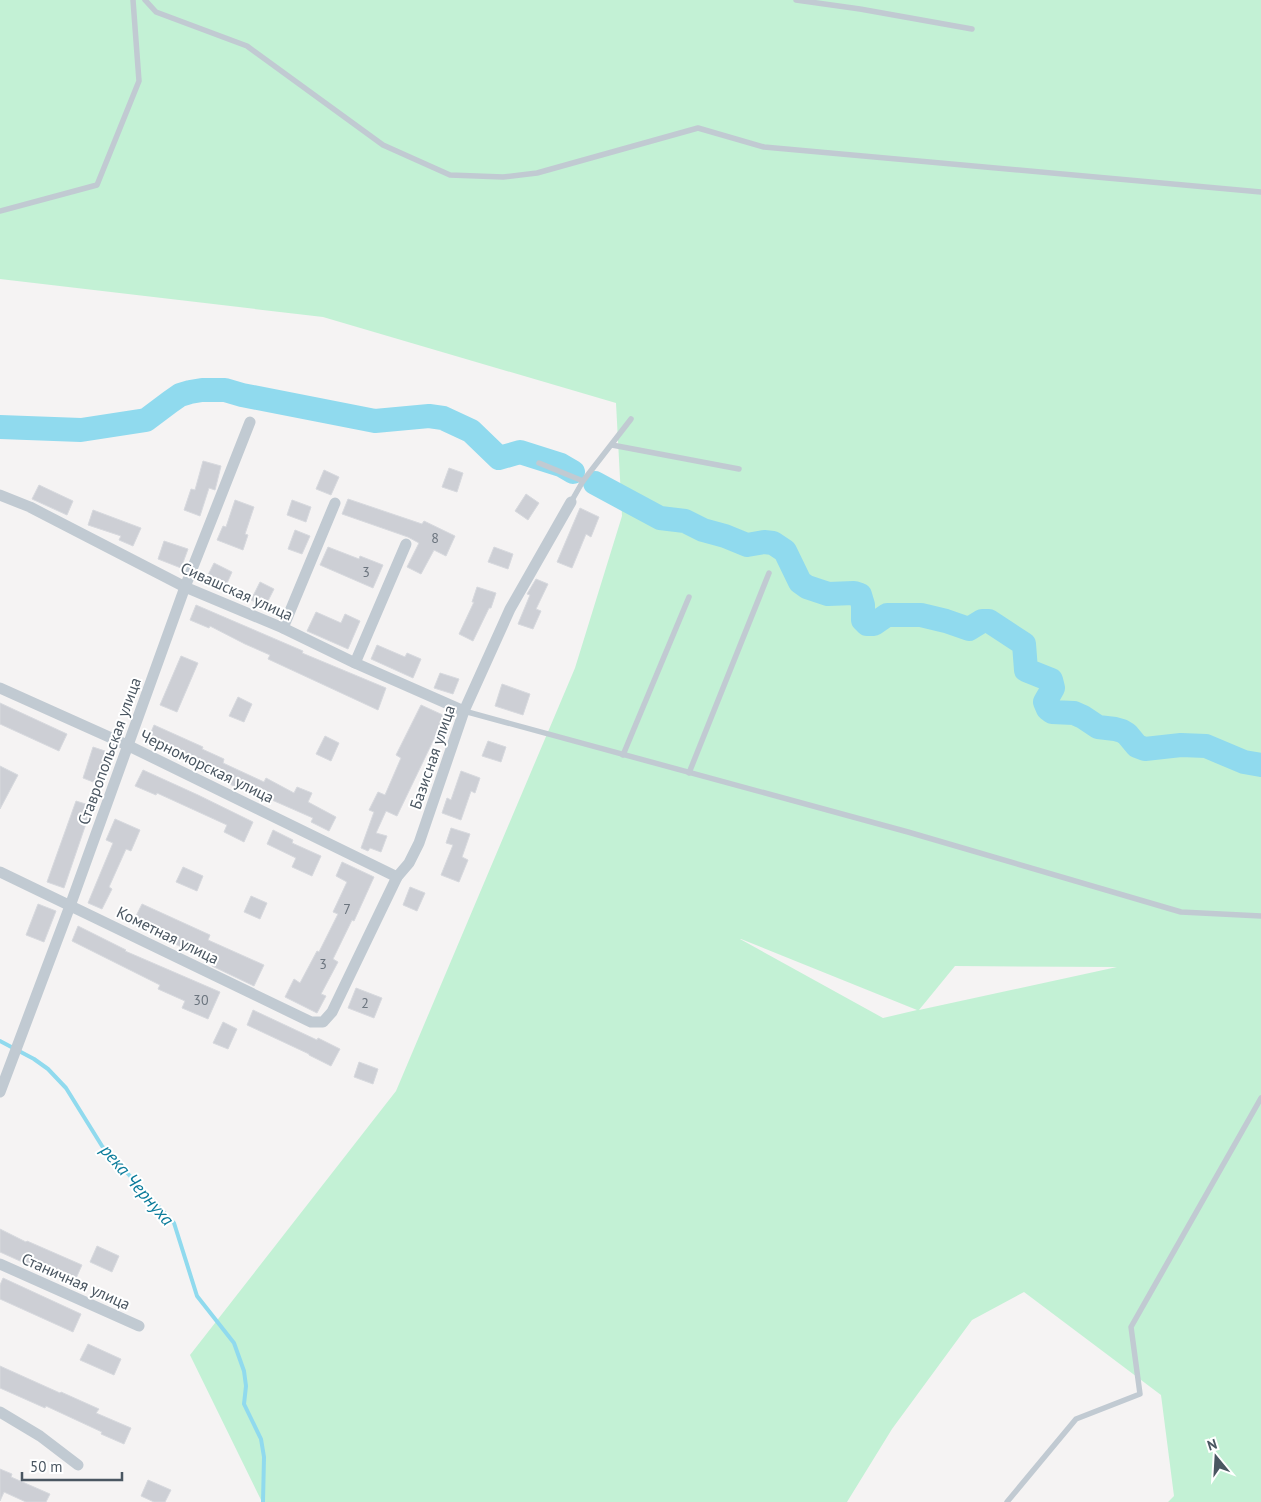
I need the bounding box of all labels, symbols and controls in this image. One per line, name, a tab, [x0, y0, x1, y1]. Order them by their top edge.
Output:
house number: 8	[431, 529, 439, 547]
street label: Сивашская улица	[178, 557, 296, 625]
house number: 3	[362, 563, 370, 581]
street label: Ставропольская улица	[73, 675, 145, 827]
street label: Базисная улица	[405, 702, 459, 812]
street label: Черноморская улица	[137, 725, 277, 807]
house number: 7	[343, 900, 351, 918]
street label: Кометная улица	[114, 902, 222, 968]
house number: 3	[319, 955, 327, 973]
house number: 30	[193, 991, 209, 1009]
house number: 2	[361, 994, 369, 1012]
water label: река Чернуха	[95, 1138, 179, 1230]
street label: Станичная улица	[19, 1248, 133, 1314]
north arrow	[1191, 1432, 1241, 1482]
text: N	[1205, 1435, 1219, 1455]
scale bar	[22, 1450, 122, 1482]
text: 50 m	[30, 1457, 63, 1476]

